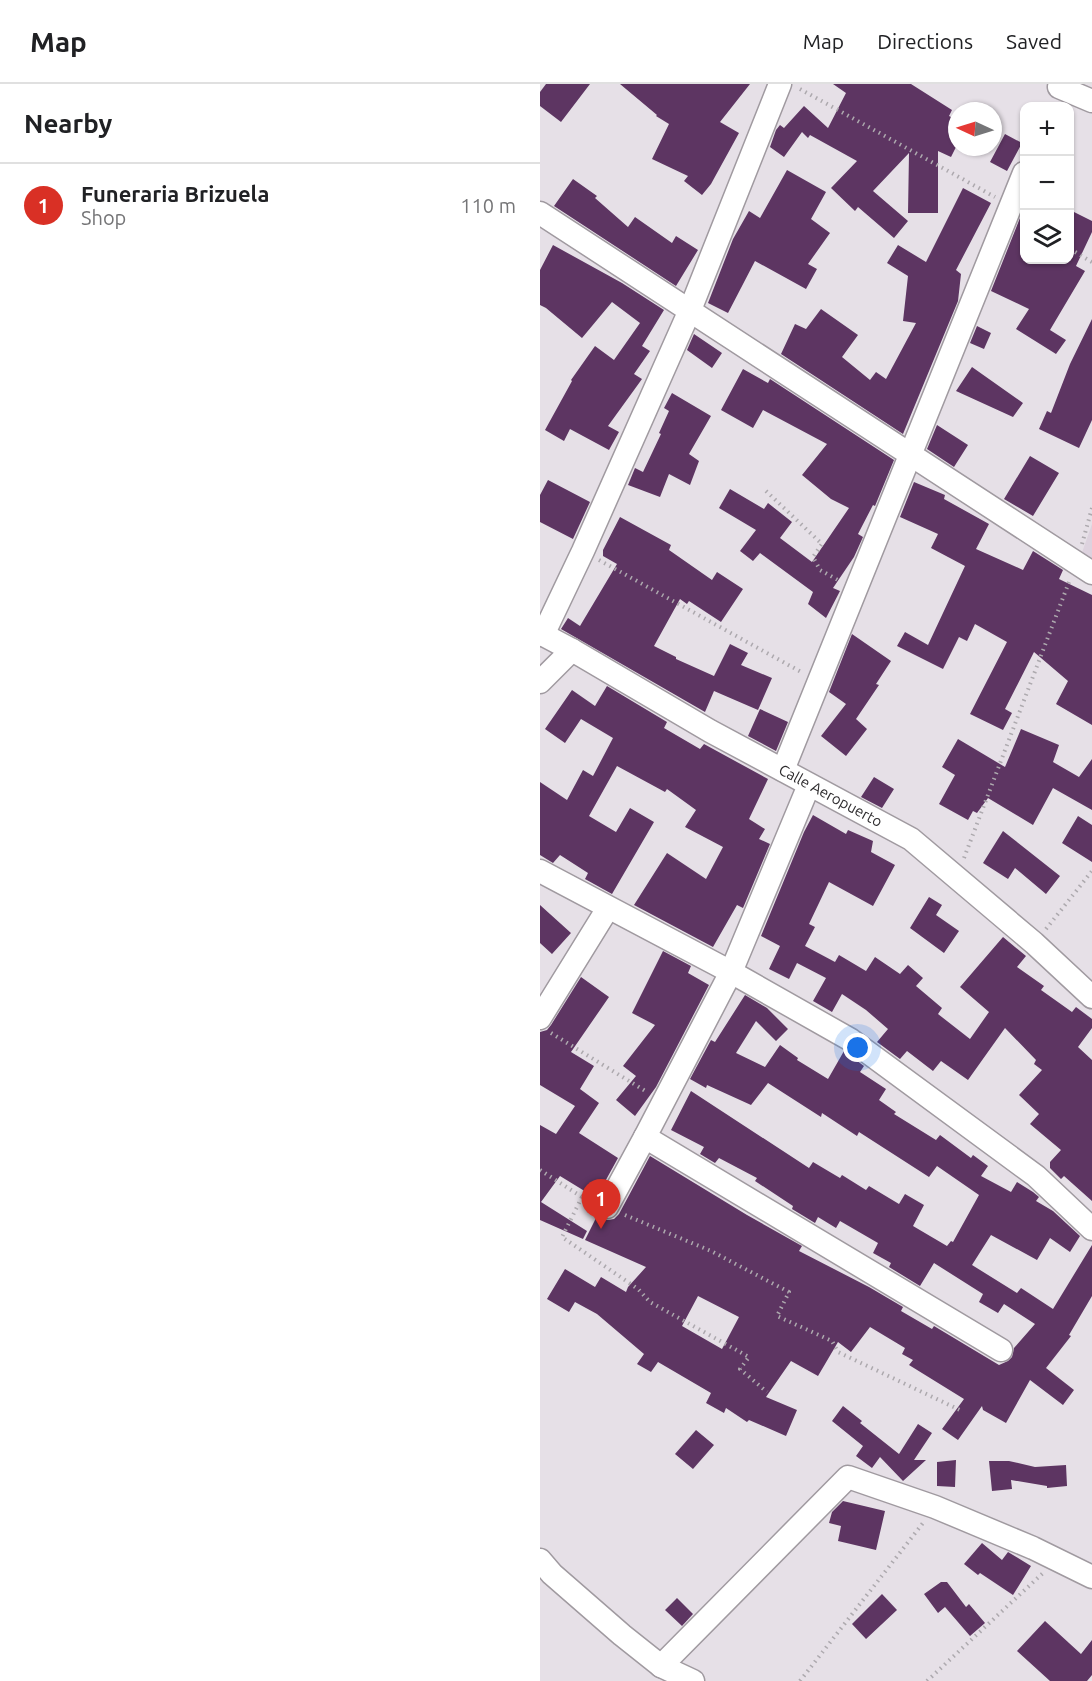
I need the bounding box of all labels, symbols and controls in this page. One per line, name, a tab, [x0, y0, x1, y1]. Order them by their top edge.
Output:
text: Map	[30, 26, 87, 57]
text: Map	[803, 29, 844, 53]
text: Directions	[877, 29, 973, 53]
text: Saved	[1006, 29, 1062, 53]
north arrow	[948, 102, 1002, 156]
map controls	[1020, 102, 1074, 264]
button: +	[1020, 102, 1074, 156]
text: Nearby	[24, 109, 112, 138]
button: −	[1020, 156, 1074, 210]
text: Funeraria Brizuela	[81, 181, 269, 206]
text: 1	[38, 194, 49, 217]
text: 110 m	[460, 194, 516, 217]
text: Shop	[81, 206, 126, 229]
button: layers	[1020, 210, 1074, 264]
street label: Calle Aeropuerto	[776, 761, 885, 830]
your location	[843, 1033, 872, 1062]
pin: 1	[582, 1180, 620, 1229]

